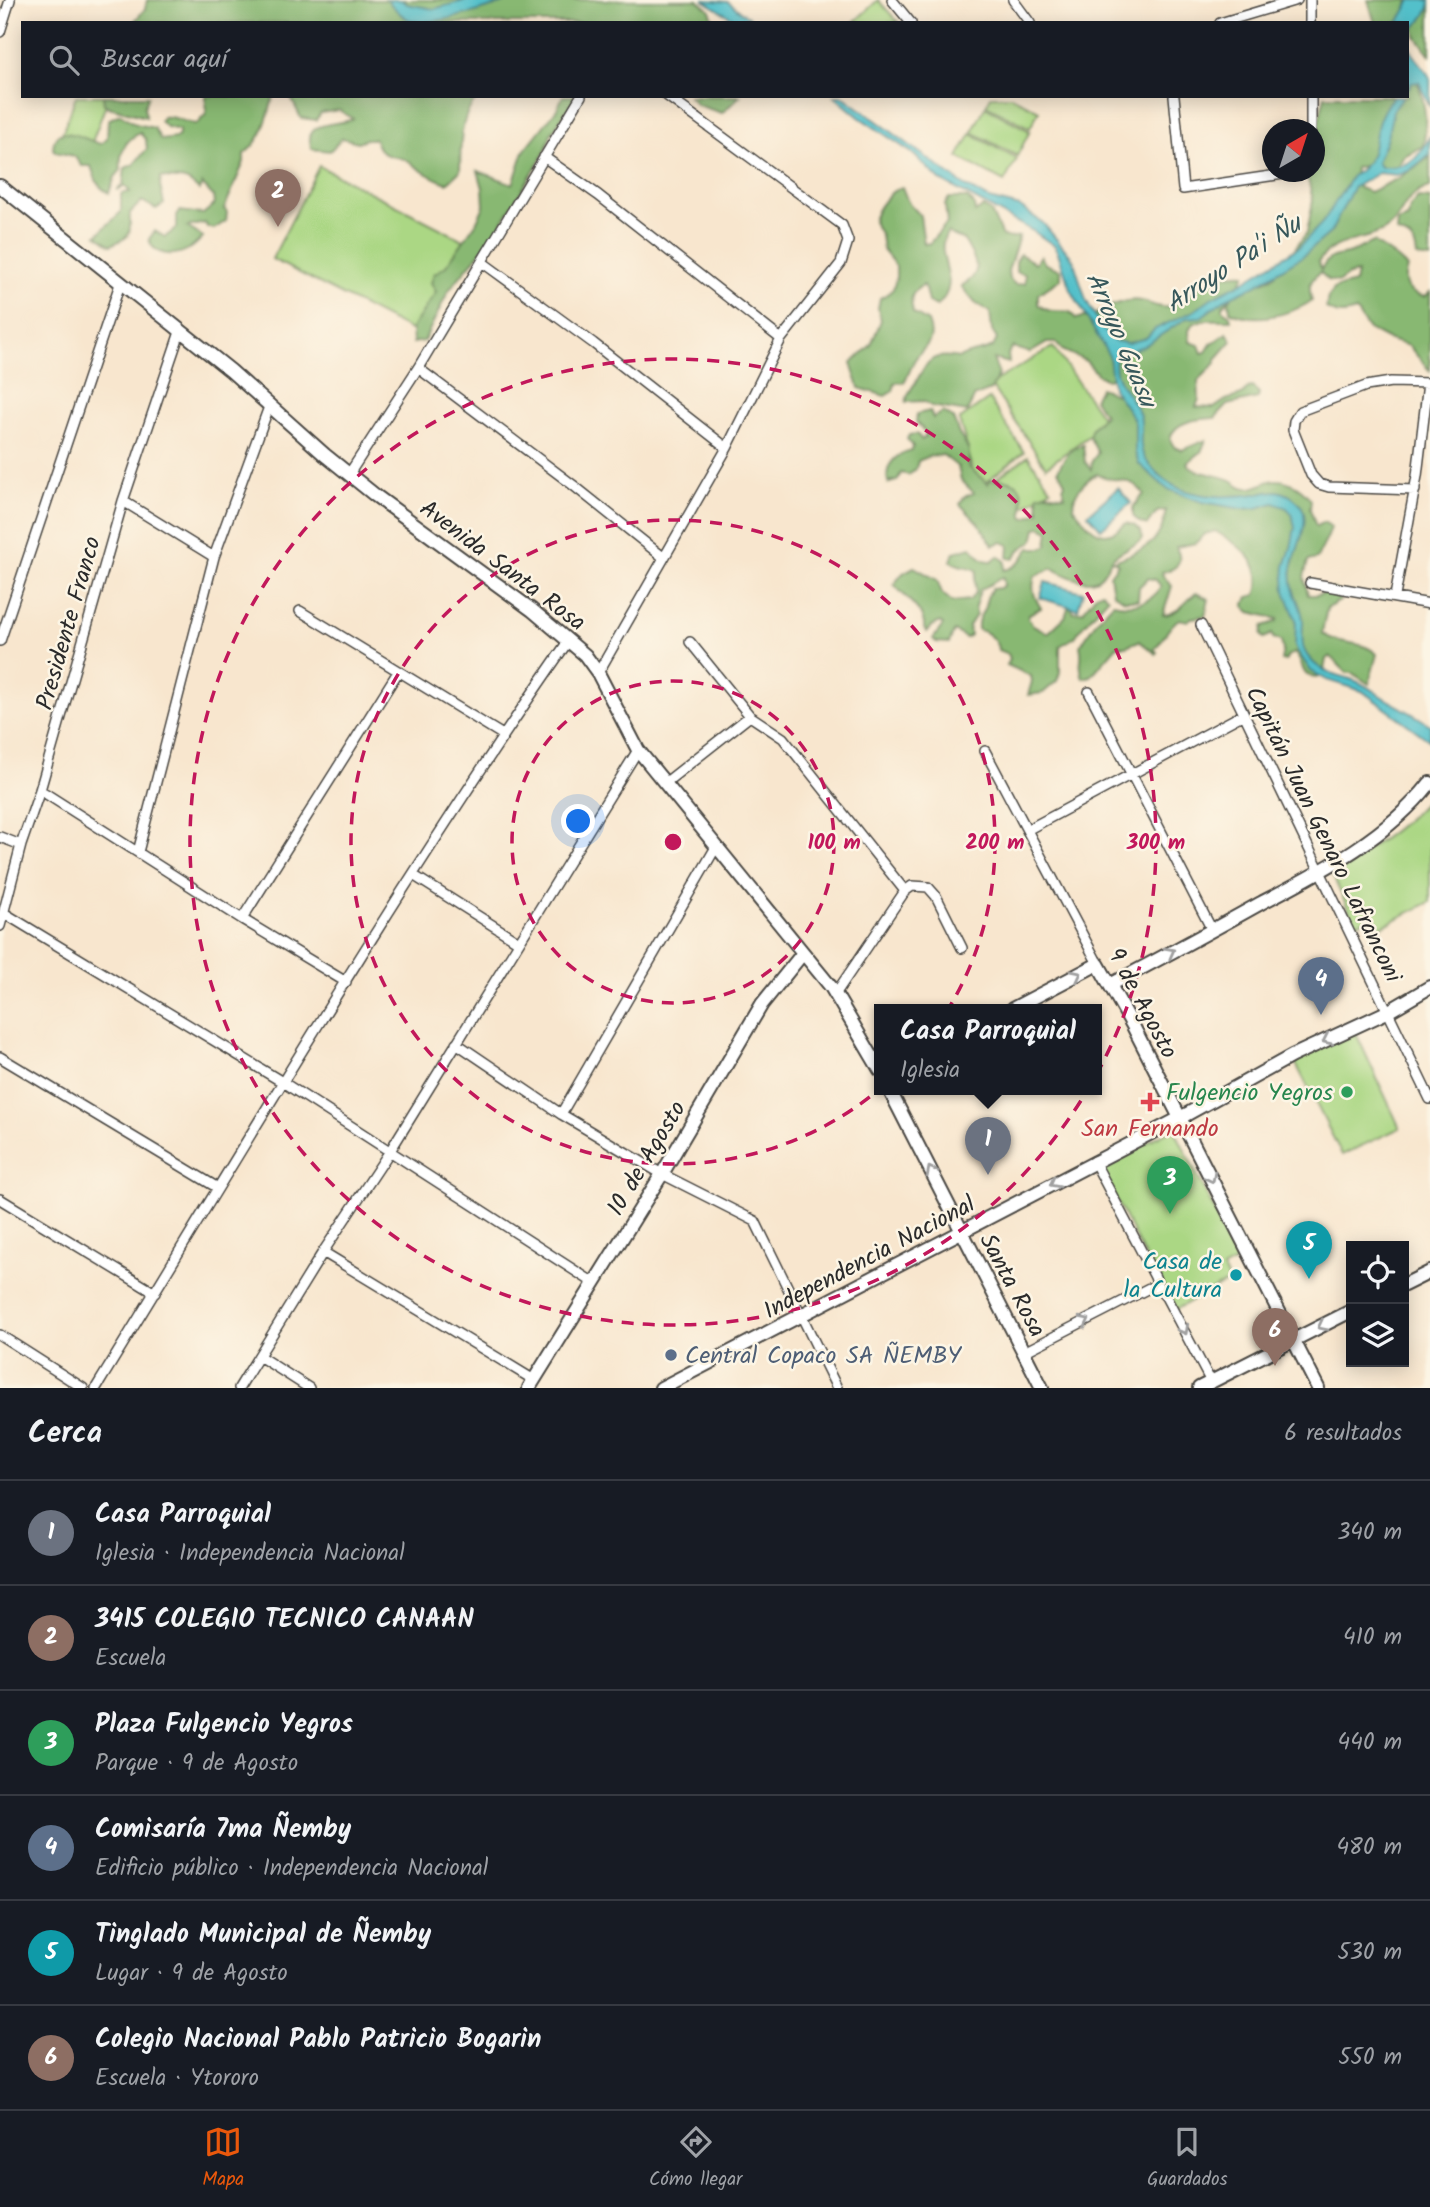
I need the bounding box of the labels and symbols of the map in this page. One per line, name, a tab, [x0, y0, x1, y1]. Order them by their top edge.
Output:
north arrow	[1262, 119, 1325, 182]
pin: 2	[255, 169, 301, 227]
water label: Arroyo Pa'i Ñu	[1157, 203, 1314, 325]
water label: Arroyo Guasu	[1073, 266, 1169, 417]
street label: Avenida Santa Rosa	[410, 490, 594, 642]
street label: Presidente Franco	[26, 532, 113, 715]
street label: Capitán Juan Genaro Lafranconi	[1234, 680, 1412, 991]
your location	[561, 804, 595, 838]
text: 100 m	[807, 827, 861, 860]
text: 200 m	[965, 827, 1025, 860]
text: 300 m	[1126, 827, 1185, 860]
centre of rings	[661, 830, 685, 854]
street label: 9 de Agosto	[1096, 941, 1187, 1066]
one-way arrow	[1163, 947, 1176, 961]
pin: 4	[1298, 957, 1344, 1015]
one-way arrow	[1069, 970, 1082, 983]
one-way arrow	[1322, 1032, 1334, 1046]
place label: Fulgencio Yegros	[1166, 1074, 1333, 1113]
marker: Fulgencio Yegros	[1339, 1084, 1355, 1100]
street label: 10 de Agosto	[597, 1093, 697, 1224]
marker: San Fernando	[1142, 1094, 1158, 1110]
place label: San Fernando	[1081, 1110, 1219, 1149]
pin: 1	[965, 1117, 1011, 1175]
pin: 3	[1147, 1156, 1193, 1214]
one-way arrow	[925, 1166, 939, 1178]
one-way arrow	[1202, 1171, 1216, 1183]
one-way arrow	[1049, 1174, 1061, 1188]
street label: Independencia Nacional	[757, 1186, 983, 1331]
pin: 5	[1286, 1221, 1332, 1279]
street label: Santa Rosa	[968, 1227, 1055, 1345]
place label: Casa de la Cultura	[1123, 1243, 1222, 1310]
marker: Casa de la Cultura	[1228, 1267, 1244, 1283]
pin: 6	[1252, 1308, 1298, 1366]
one-way arrow	[1078, 1315, 1090, 1329]
one-way arrow	[1317, 1317, 1329, 1331]
one-way arrow	[1175, 1323, 1189, 1335]
place label: Central Copaco SA ÑEMBY	[685, 1337, 963, 1376]
marker: Central Copaco SA ÑEMBY	[663, 1347, 679, 1363]

